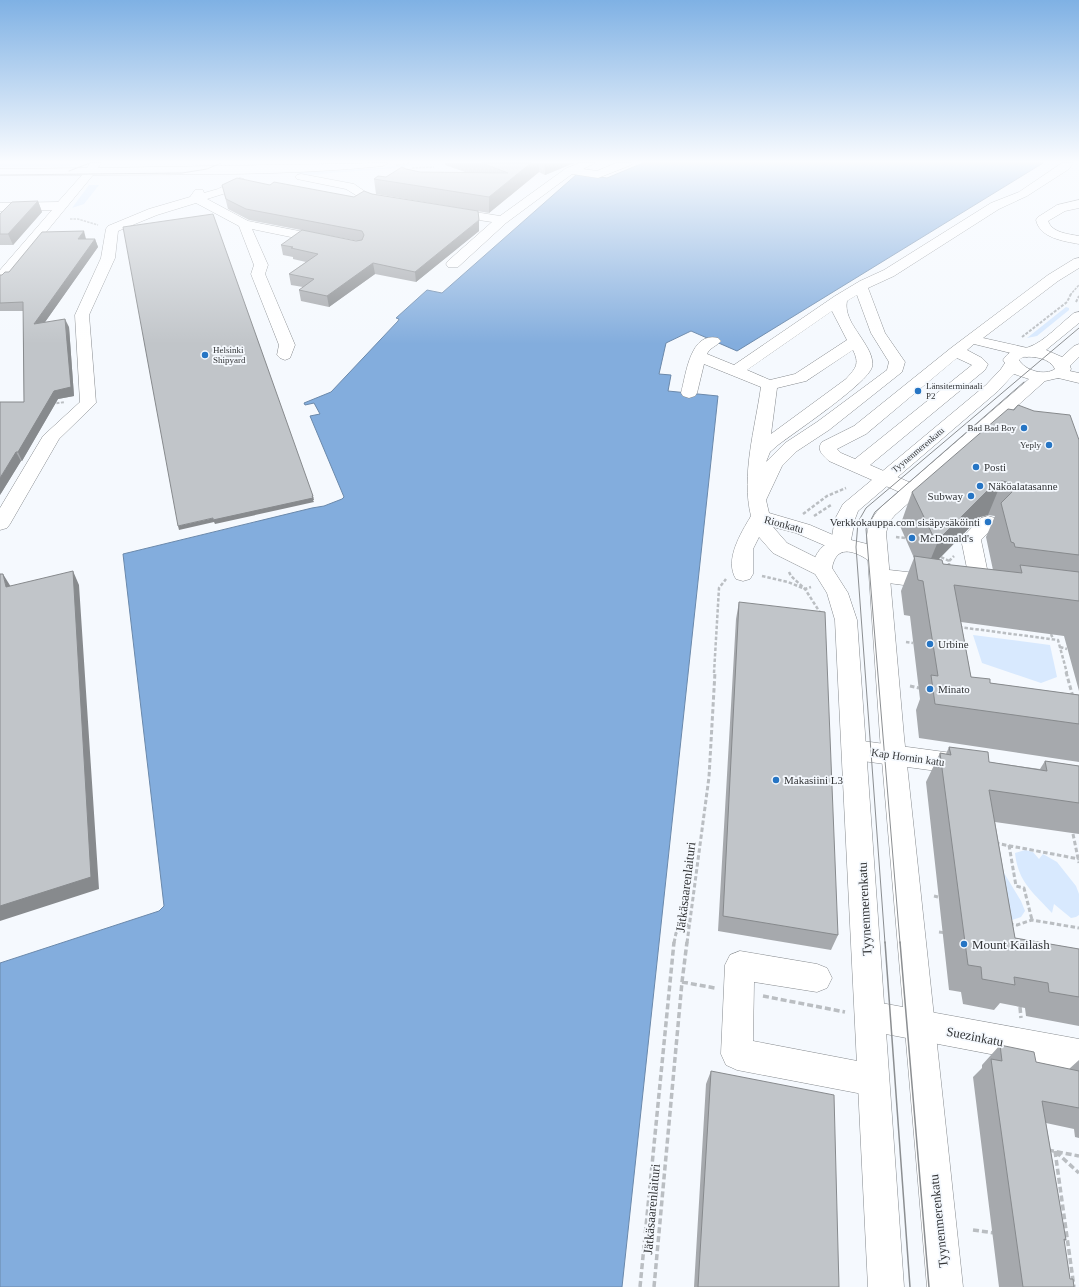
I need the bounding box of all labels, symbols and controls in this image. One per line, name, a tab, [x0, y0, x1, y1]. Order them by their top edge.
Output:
place label: Helsinki Shipyard	[213, 345, 246, 365]
marker: Helsinki Shipyard	[200, 350, 210, 360]
place label: Länsiterminaali P2	[926, 381, 983, 401]
marker: Länsiterminaali P2	[913, 386, 923, 396]
place label: Bad Bad Boy	[968, 423, 1016, 433]
marker: Bad Bad Boy	[1019, 423, 1029, 433]
street label: Tyynenmerenkatu	[890, 425, 946, 475]
place label: Yeply	[1020, 440, 1042, 450]
marker: Yeply	[1044, 440, 1054, 450]
place label: Posti	[984, 461, 1006, 473]
marker: Posti	[971, 462, 981, 472]
place label: Näköalatasanne	[988, 480, 1058, 492]
marker: Näköalatasanne	[975, 481, 985, 491]
place label: Subway	[928, 490, 963, 502]
marker: Subway	[966, 491, 976, 501]
street label: Rionkatu	[763, 513, 806, 535]
place label: Verkkokauppa.com sisäpysäköinti	[830, 516, 980, 528]
marker: Verkkokauppa.com sisäpysäköinti	[983, 517, 993, 527]
place label: McDonald's	[920, 532, 973, 544]
marker: McDonald's	[907, 533, 917, 543]
place label: Urbine	[938, 638, 969, 650]
marker: Urbine	[925, 639, 935, 649]
place label: Minato	[938, 683, 970, 695]
marker: Minato	[925, 684, 935, 694]
street label: Kap Hornin katu	[871, 746, 946, 768]
place label: Makasiini L3	[784, 774, 843, 786]
marker: Makasiini L3	[771, 775, 781, 785]
street label: Jätkäsaarenlaituri	[673, 841, 699, 933]
street label: Tyynenmerenkatu	[855, 861, 874, 956]
place label: Mount Kailash	[972, 937, 1050, 952]
marker: Mount Kailash	[959, 939, 969, 949]
street label: Suezinkatu	[945, 1024, 1005, 1049]
street label: Jätkäsaarenlaituri	[640, 1163, 663, 1255]
street label: Tyynenmerenkatu	[926, 1173, 951, 1268]

